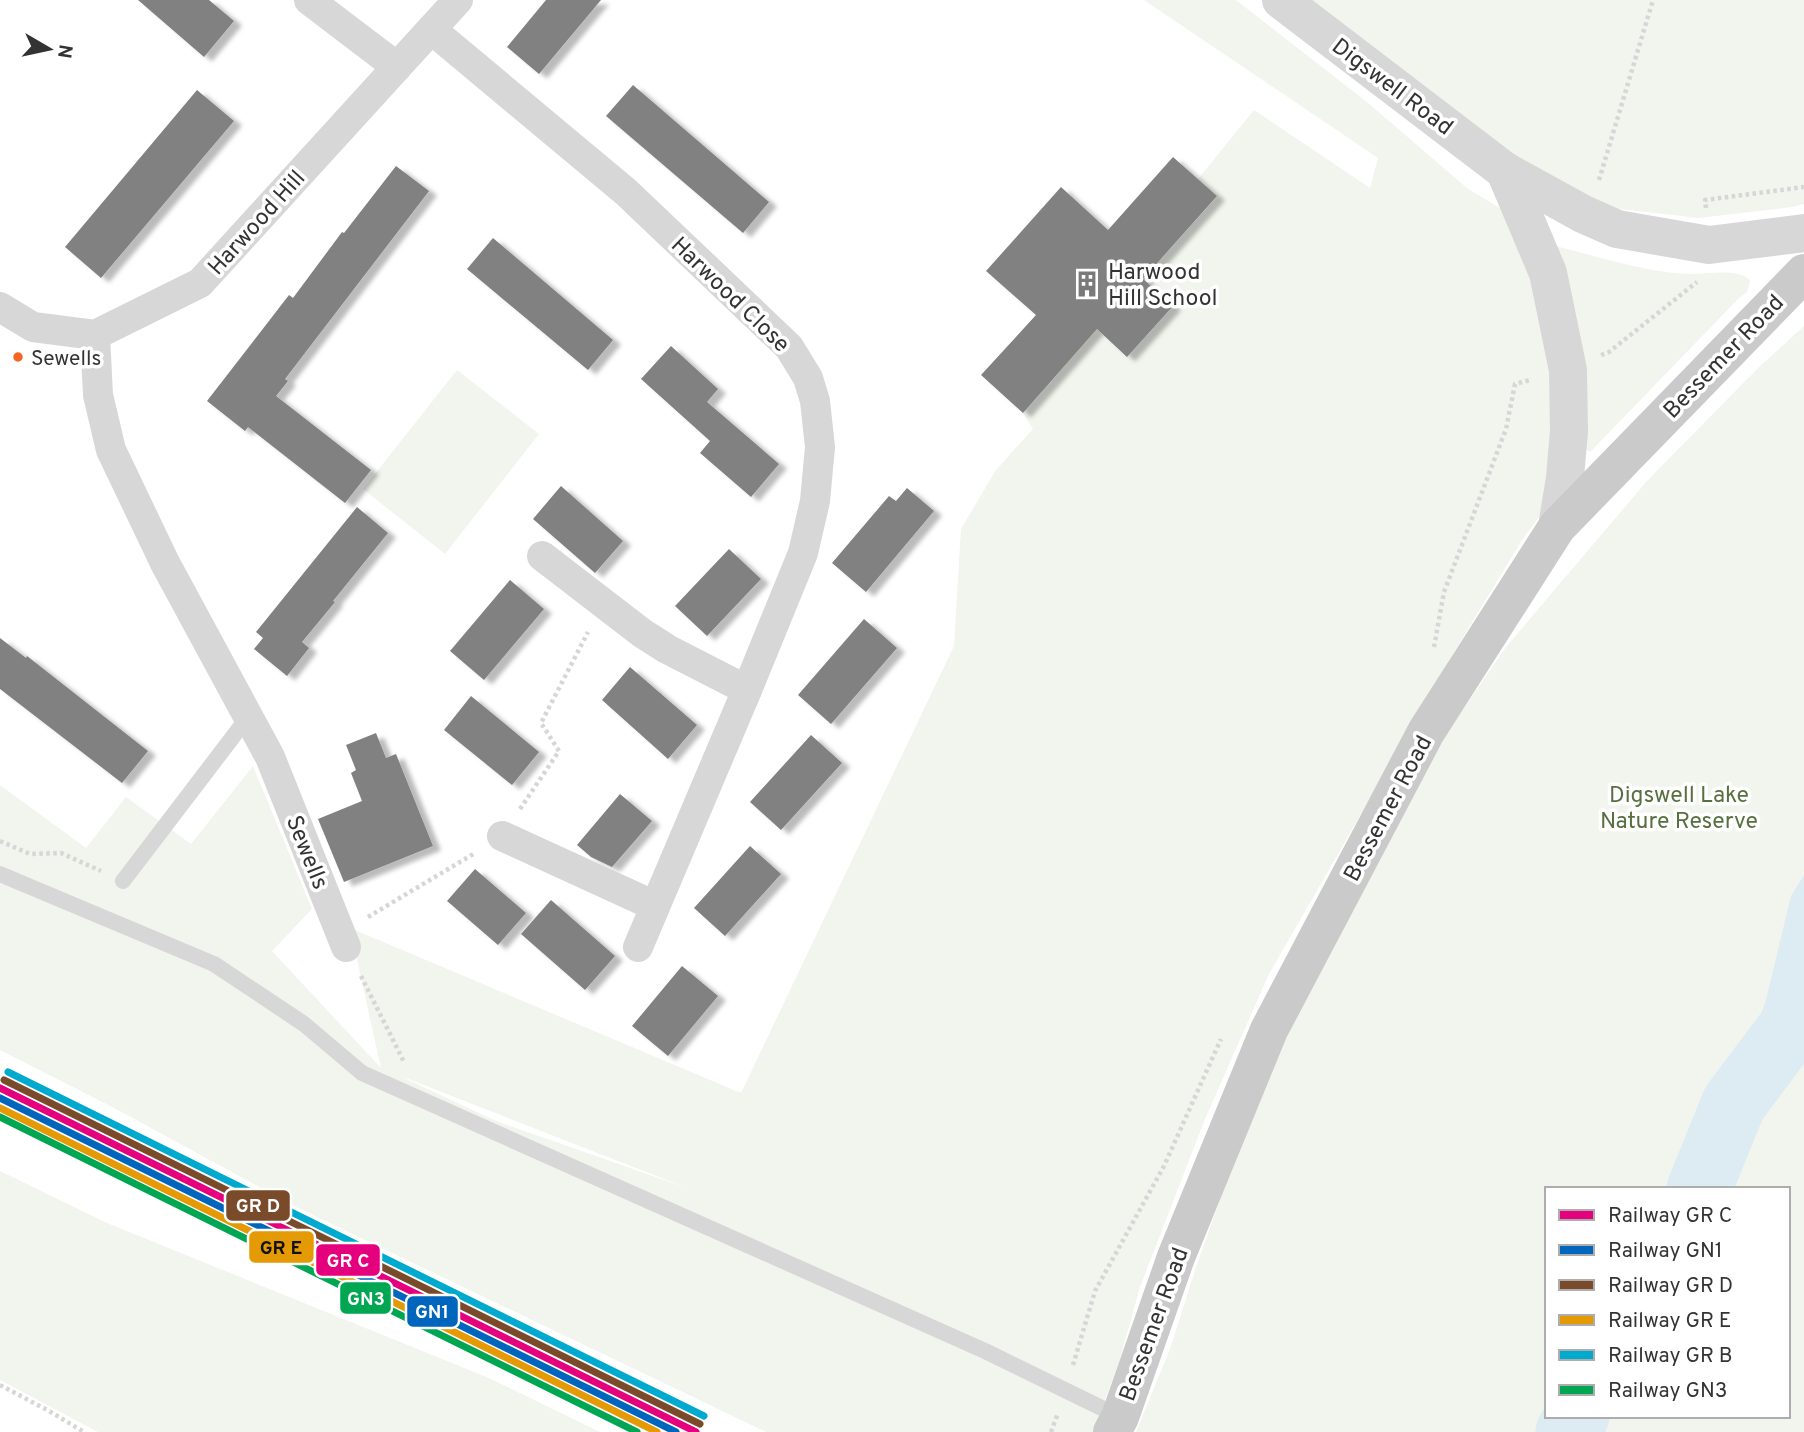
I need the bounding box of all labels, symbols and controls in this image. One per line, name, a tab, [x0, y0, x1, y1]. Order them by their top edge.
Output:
north arrow	[14, 14, 84, 84]
street label: Digswell Road	[1325, 33, 1458, 143]
text: N	[51, 43, 77, 60]
street label: Harwood Hill	[203, 165, 313, 282]
street label: Harwood Close	[664, 232, 795, 360]
place label: Harwood Hill School	[1108, 259, 1218, 314]
building icon: Harwood Hill School	[1072, 269, 1102, 299]
street label: Bessemer Road	[1658, 290, 1791, 426]
place label: Sewells	[31, 346, 101, 373]
marker: Sewells	[11, 350, 25, 364]
street label: Bessemer Road	[1339, 731, 1440, 887]
park label: Digswell Lake Nature Reserve	[1600, 782, 1758, 837]
street label: Sewells	[278, 812, 334, 894]
legend	[1545, 1187, 1790, 1418]
line badge: GR D	[225, 1189, 291, 1222]
text: GR D	[236, 1195, 280, 1219]
text: Railway GR C	[1608, 1203, 1732, 1230]
line badge: GR E	[248, 1230, 315, 1264]
text: GR E	[260, 1237, 302, 1261]
text: Railway GN1	[1608, 1238, 1723, 1265]
line badge: GR C	[315, 1243, 381, 1277]
street label: Bessemer Road	[1114, 1244, 1197, 1406]
text: GR C	[327, 1250, 369, 1274]
text: Railway GR D	[1608, 1273, 1733, 1300]
line badge: GN3	[339, 1281, 392, 1315]
text: GN3	[347, 1288, 385, 1312]
line badge: GN1	[406, 1295, 459, 1328]
text: GN1	[415, 1301, 449, 1325]
text: Railway GR E	[1608, 1308, 1731, 1335]
text: Railway GR B	[1608, 1343, 1733, 1370]
text: Railway GN3	[1608, 1378, 1727, 1405]

